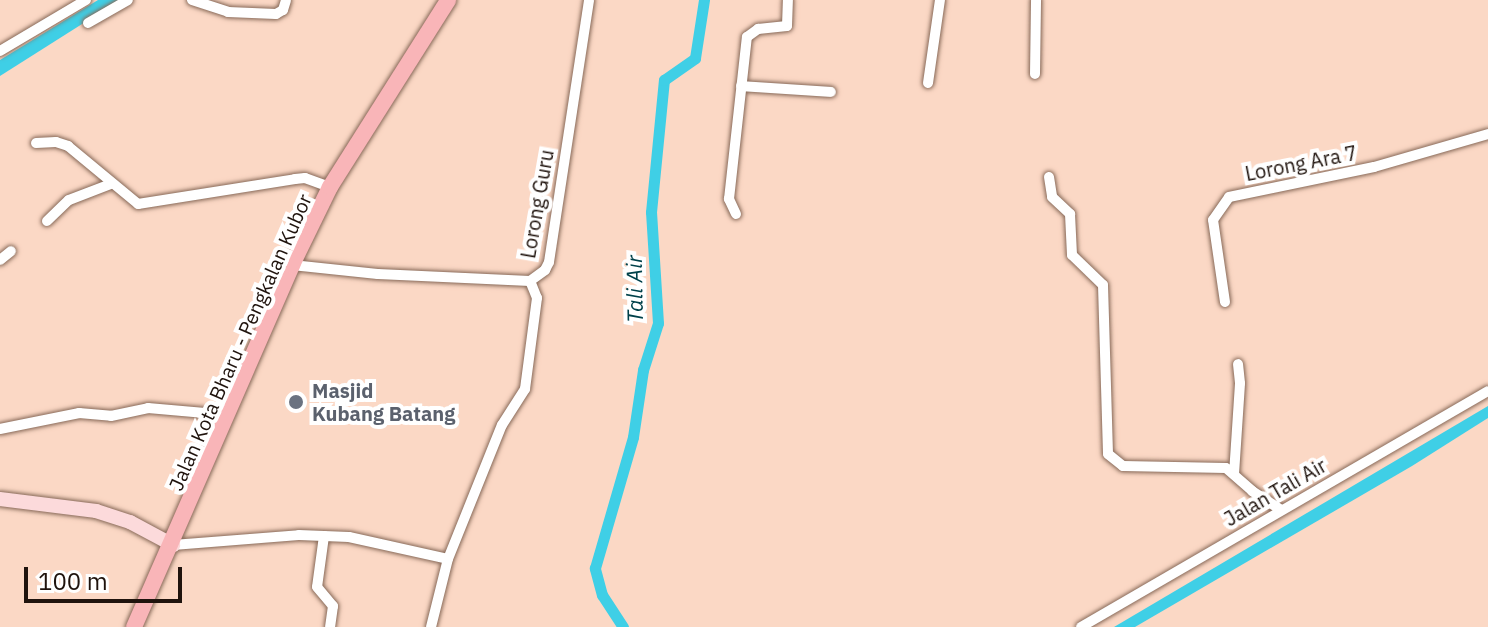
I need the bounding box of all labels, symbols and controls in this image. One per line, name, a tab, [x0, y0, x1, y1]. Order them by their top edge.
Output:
street label: Lorong Ara 7	[1243, 140, 1359, 186]
street label: Lorong Guru	[516, 148, 558, 260]
street label: Jalan Kota Bharu - Pengkalan Kubor	[164, 190, 316, 494]
water label: Tali Air	[620, 255, 648, 323]
place label: Masjid Kubang Batang	[312, 378, 455, 425]
marker: Masjid Kubang Batang	[287, 393, 305, 411]
street label: Jalan Tali Air	[1220, 453, 1330, 531]
scale bar	[28, 551, 186, 601]
text: 100 m	[38, 565, 108, 597]

